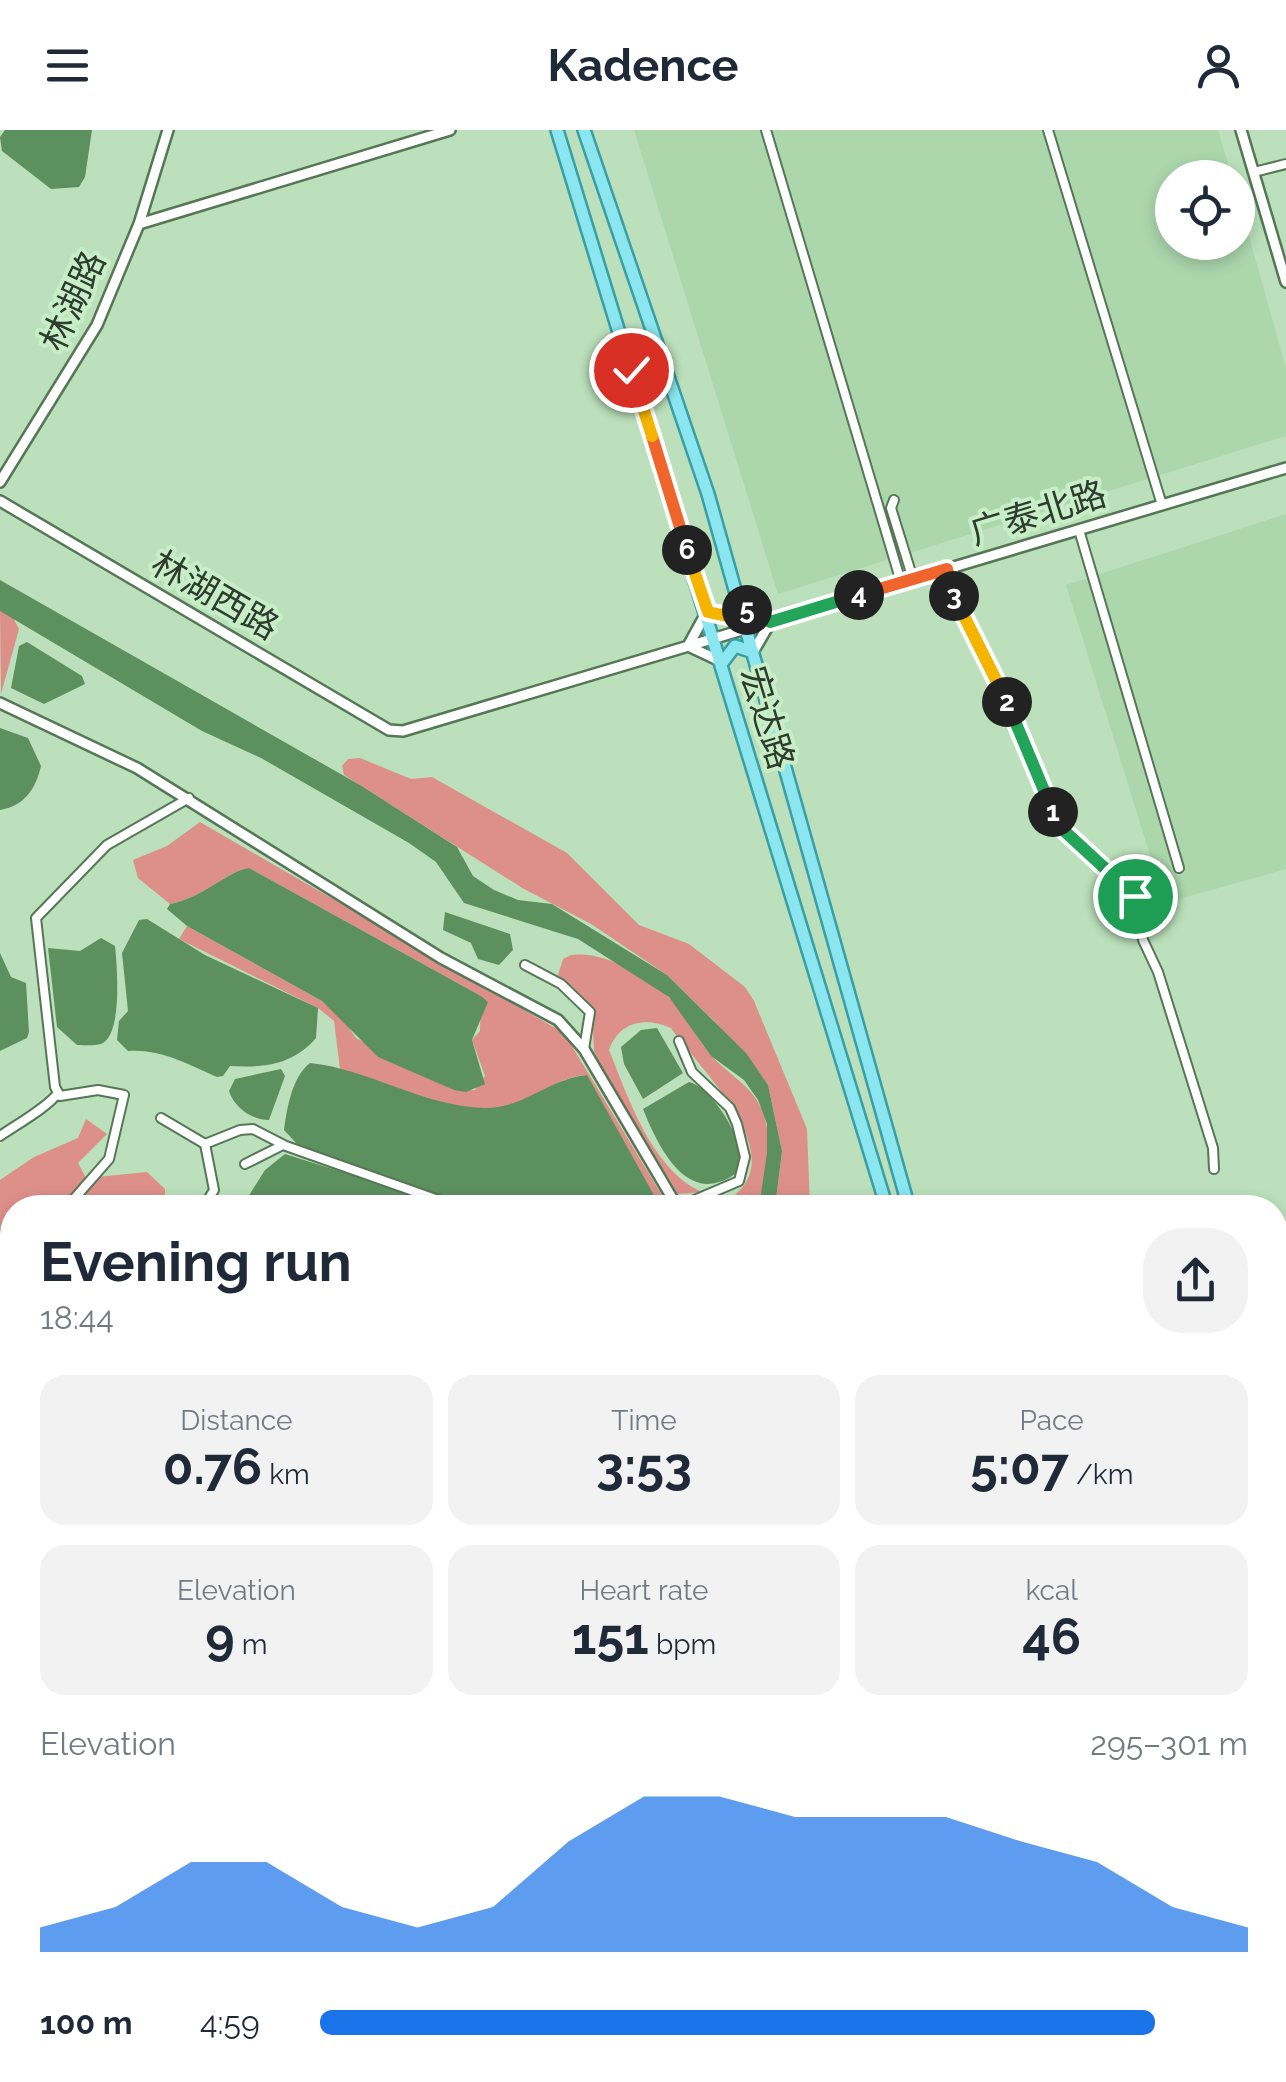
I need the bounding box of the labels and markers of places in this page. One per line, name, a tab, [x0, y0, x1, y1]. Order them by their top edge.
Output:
pin	[589, 328, 674, 413]
pin: 6	[662, 525, 712, 575]
pin: 4	[834, 570, 884, 620]
pin: 3	[929, 571, 979, 621]
pin: 5	[722, 585, 772, 635]
pin: 2	[982, 677, 1032, 727]
pin: 1	[1028, 787, 1078, 837]
pin	[1093, 854, 1178, 939]

